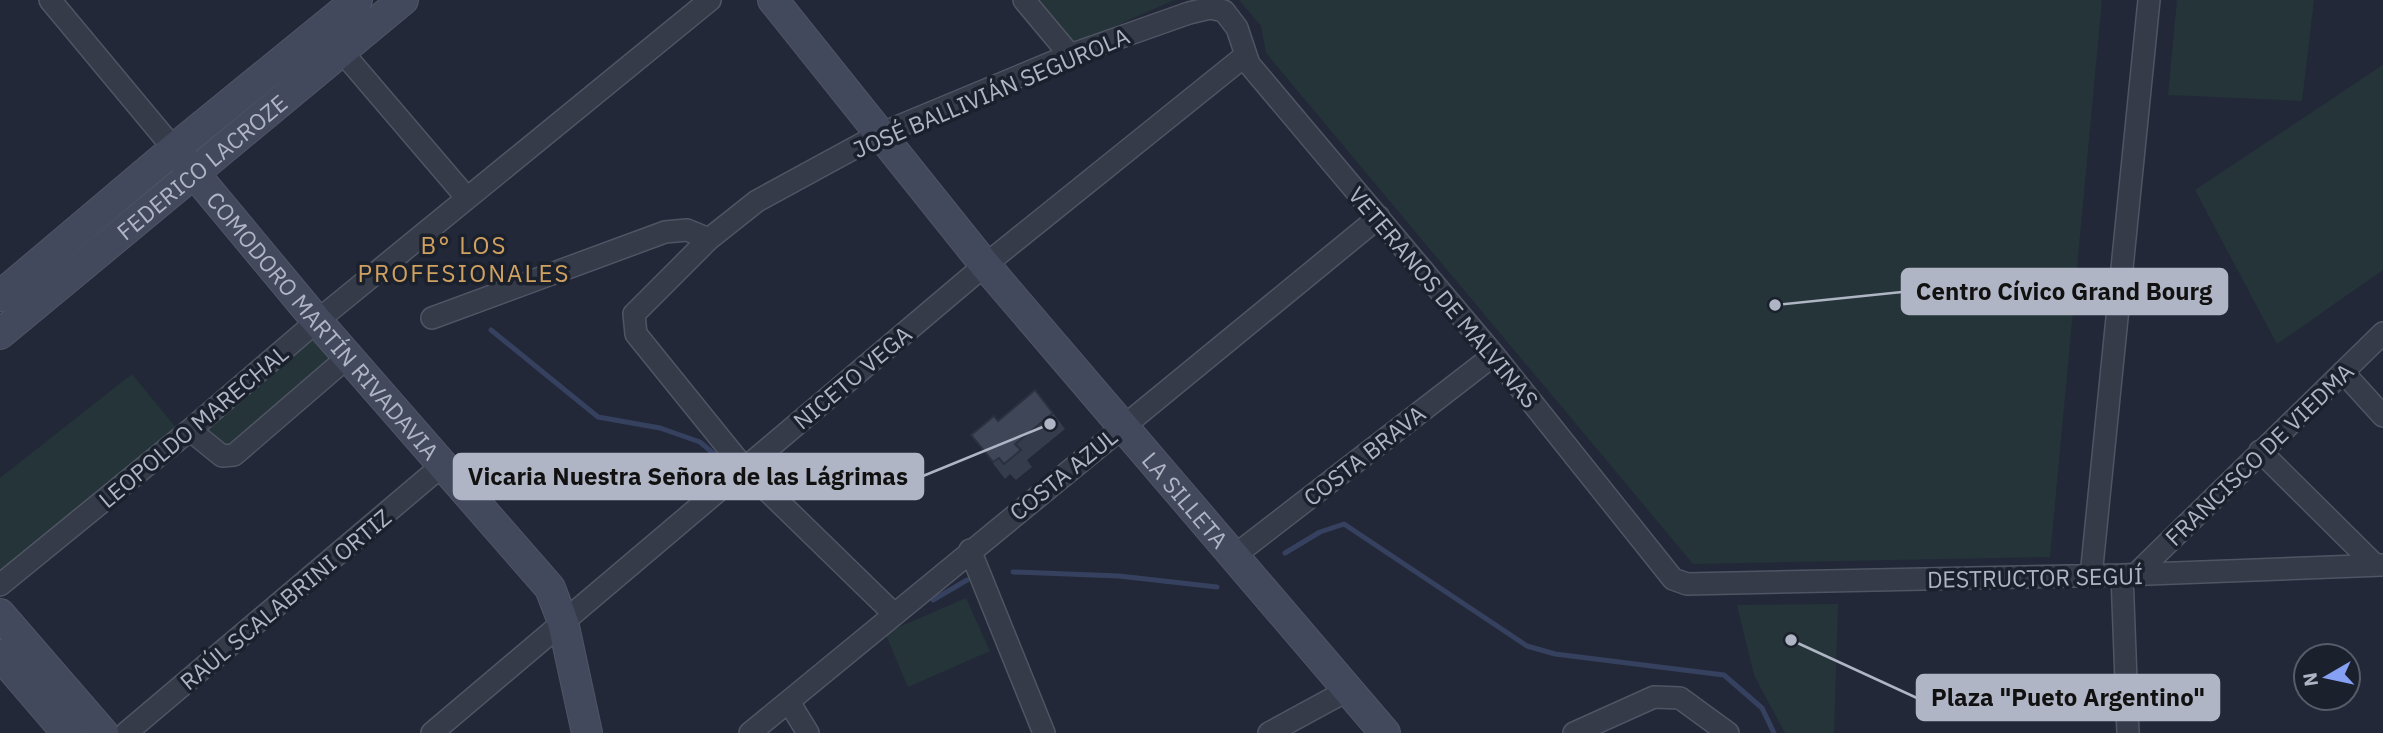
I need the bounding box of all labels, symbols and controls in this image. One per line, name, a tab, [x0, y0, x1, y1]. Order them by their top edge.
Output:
street label: JOSÉ BALLIVIÁN SEGUROLA	[848, 20, 1134, 164]
street label: FEDERICO LACROZE	[110, 87, 293, 246]
street label: VETERANOS DE MALVINAS	[1342, 180, 1546, 414]
street label: COMODORO MARTÍN RIVADAVIA	[200, 185, 446, 466]
district label: B° LOS PROFESIONALES	[358, 229, 570, 289]
callout: Centro Cívico Grand Bourg	[1902, 269, 2227, 314]
text: Centro Cívico Grand Bourg	[1916, 275, 2213, 307]
street label: NICETO VEGA	[787, 319, 918, 435]
street label: LEOPOLDO MARECHAL	[92, 338, 294, 514]
street label: FRANCISCO DE VIEDMA	[2158, 356, 2360, 552]
street label: COSTA BRAVA	[1297, 398, 1431, 512]
street label: COSTA AZUL	[1003, 421, 1123, 527]
street label: LA SILLETA	[1136, 445, 1235, 554]
callout: Vicaria Nuestra Señora de las Lágrimas	[454, 454, 923, 499]
text: Vicaria Nuestra Señora de las Lágrimas	[468, 460, 908, 492]
street label: RAÚL SCALABRINI ORTIZ	[173, 502, 397, 696]
street label: DESTRUCTOR SEGUÍ	[1927, 560, 2143, 594]
north arrow	[2292, 642, 2362, 712]
text: N	[2297, 671, 2323, 688]
callout: Plaza "Pueto Argentino"	[1917, 675, 2219, 720]
text: Plaza "Pueto Argentino"	[1931, 681, 2205, 713]

